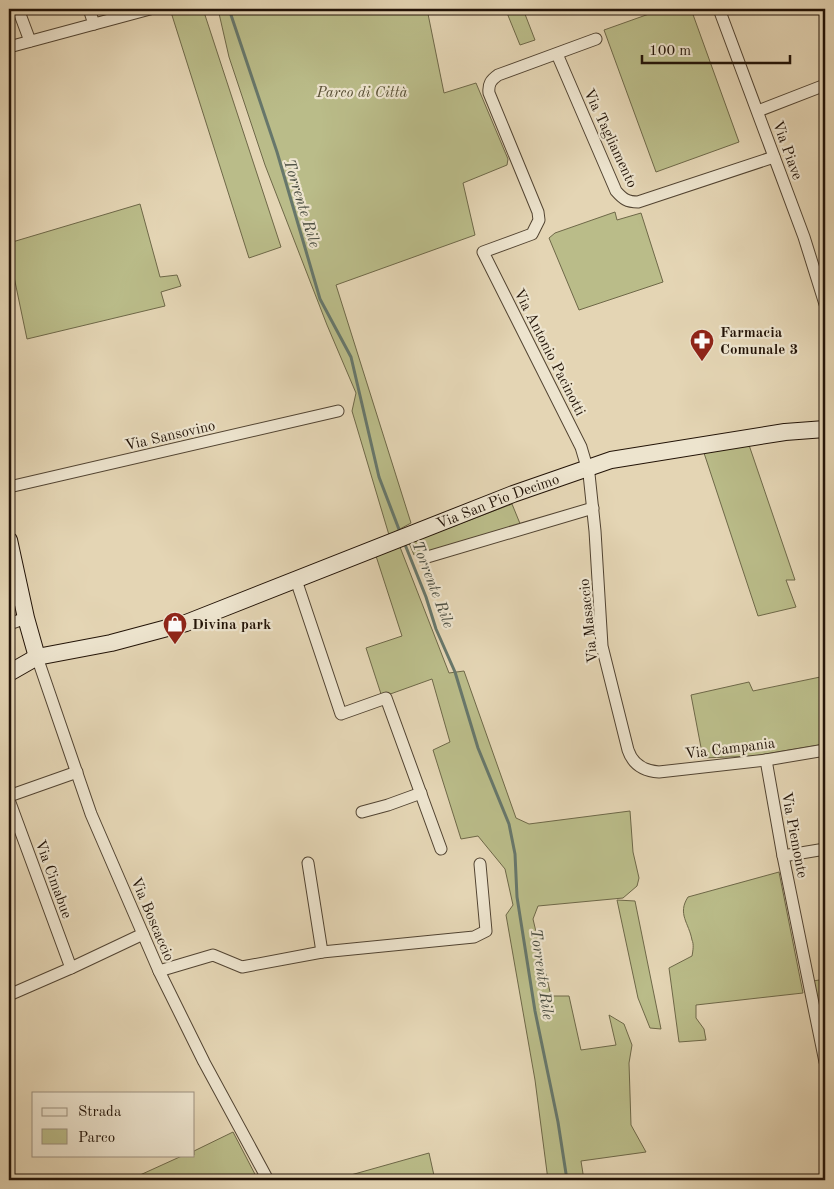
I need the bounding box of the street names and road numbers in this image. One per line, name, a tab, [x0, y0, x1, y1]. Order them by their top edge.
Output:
street label: Via Tagliamento	[580, 87, 639, 190]
street label: Via Piave	[769, 119, 804, 182]
street label: Via Antonio Pacinotti	[510, 287, 587, 419]
street label: Via Sansovino	[124, 419, 217, 454]
street label: Via San Pio Decimo	[435, 472, 562, 532]
street label: Via Masaccio	[578, 578, 601, 664]
street label: Via Campania	[684, 736, 777, 762]
street label: Via Piemonte	[778, 791, 809, 880]
street label: Via Cimabue	[31, 838, 74, 921]
street label: Via Boscaccio	[127, 876, 176, 964]

